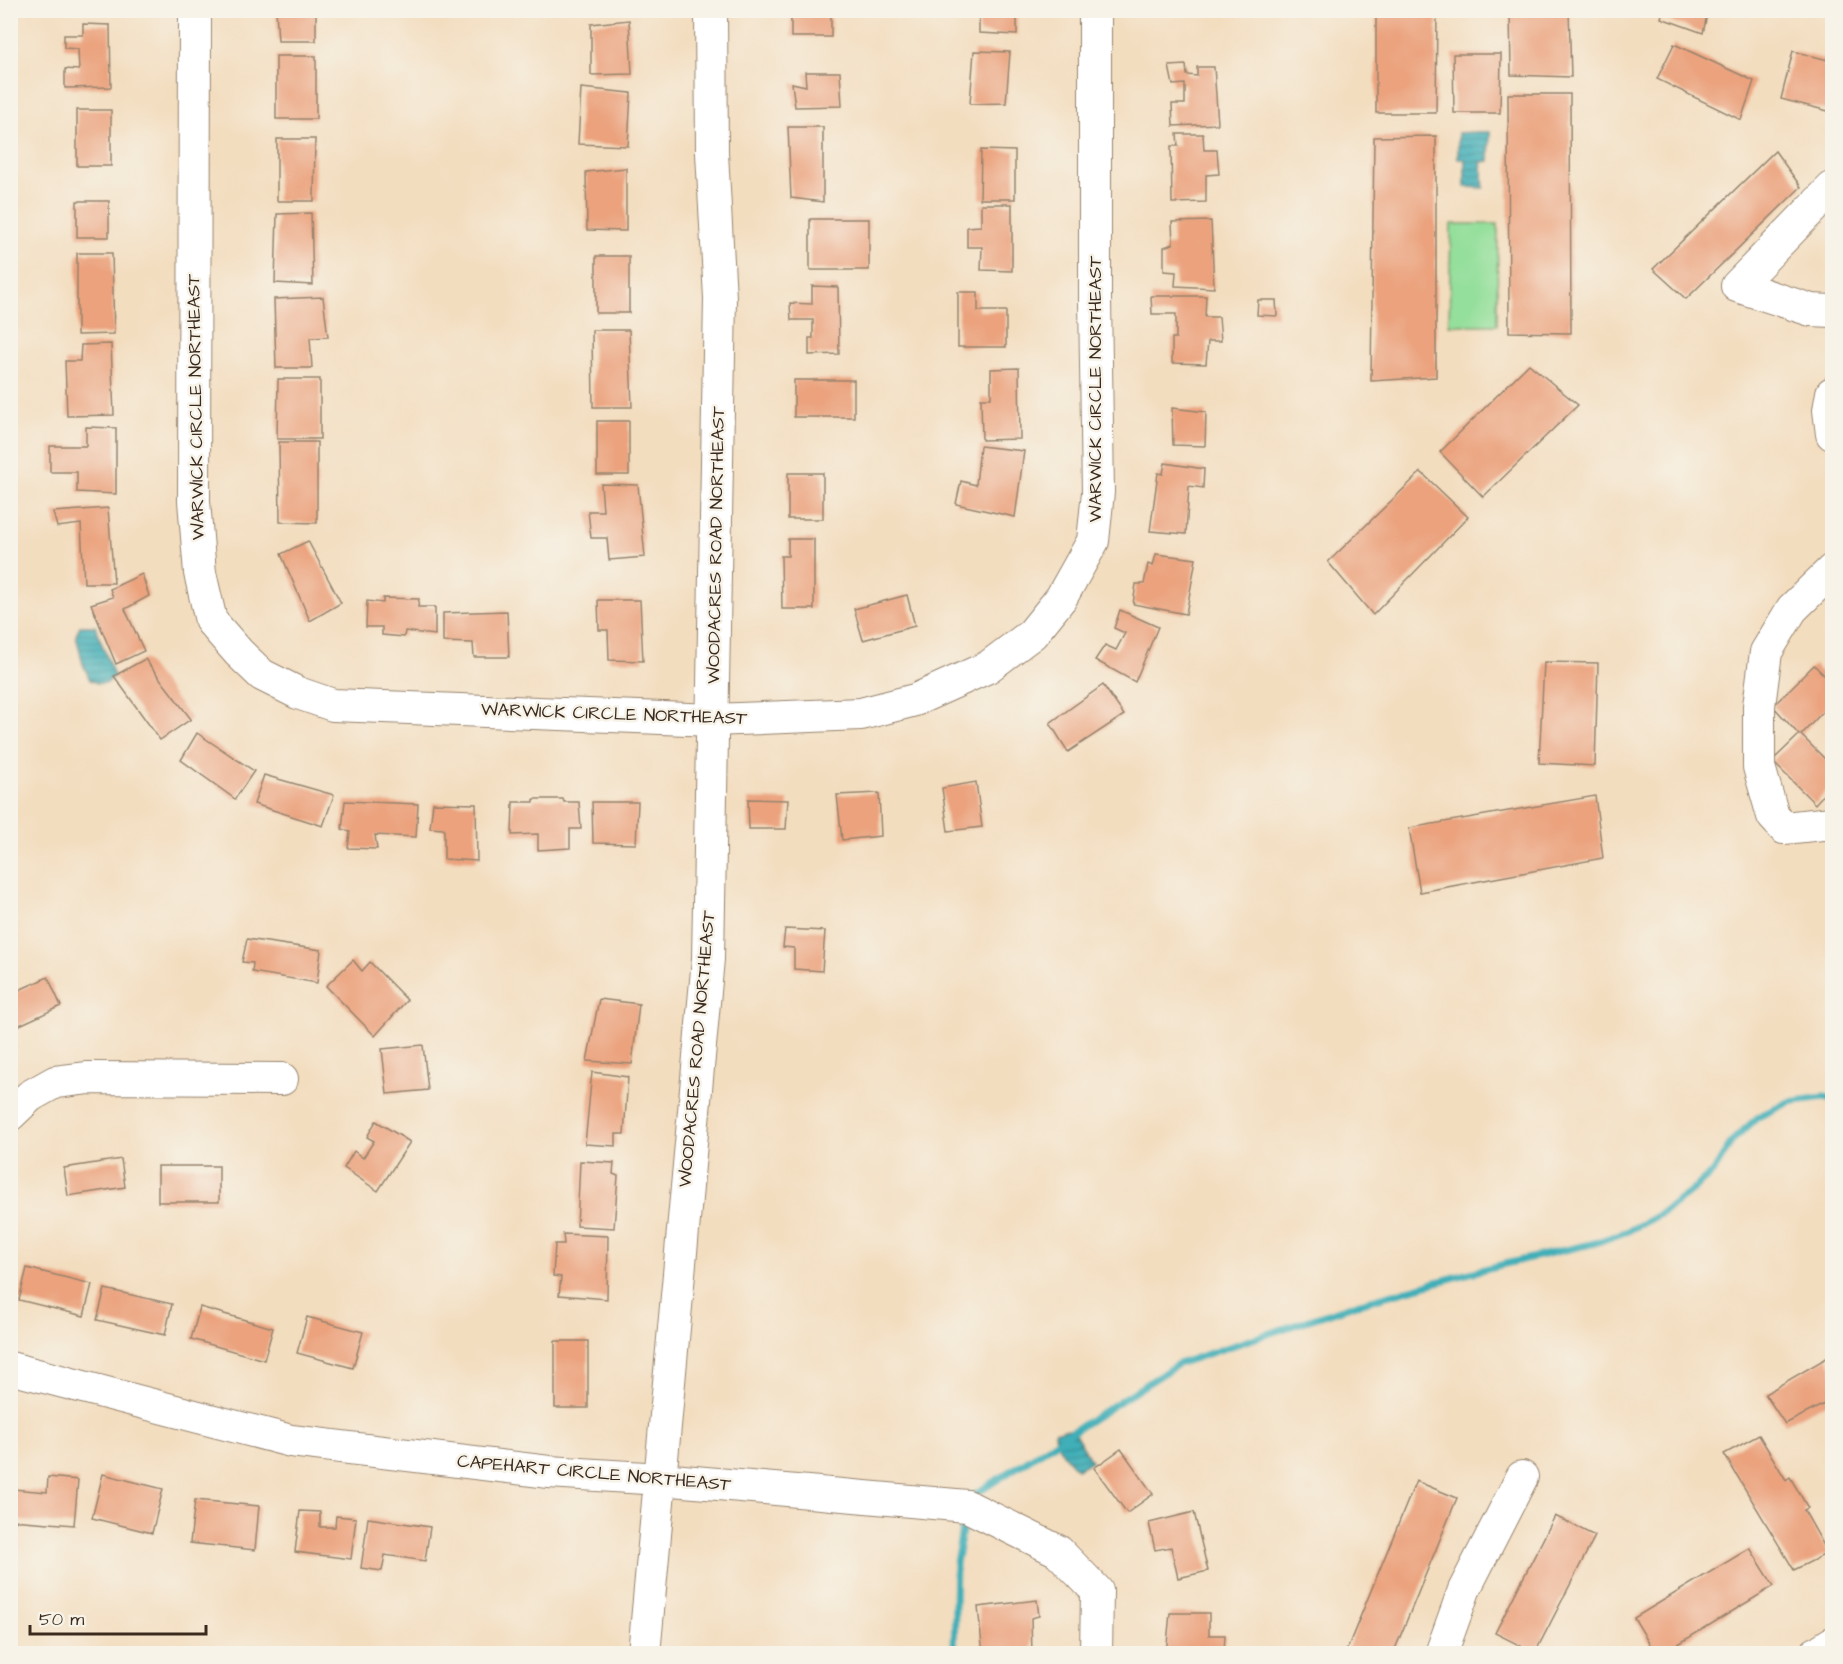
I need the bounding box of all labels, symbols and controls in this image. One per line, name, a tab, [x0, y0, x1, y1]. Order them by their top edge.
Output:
street label: WARWICK CIRCLE NORTHEAST	[1083, 255, 1108, 522]
street label: WARWICK CIRCLE NORTHEAST	[181, 273, 211, 540]
street label: WOODACRES ROAD NORTHEAST	[701, 405, 731, 684]
street label: WARWICK CIRCLE NORTHEAST	[480, 697, 748, 731]
street label: WOODACRES ROAD NORTHEAST	[672, 909, 722, 1188]
street label: CAPEHART CIRCLE NORTHEAST	[456, 1449, 733, 1497]
scale bar	[30, 1598, 206, 1636]
text: 50 m	[39, 1607, 84, 1632]

